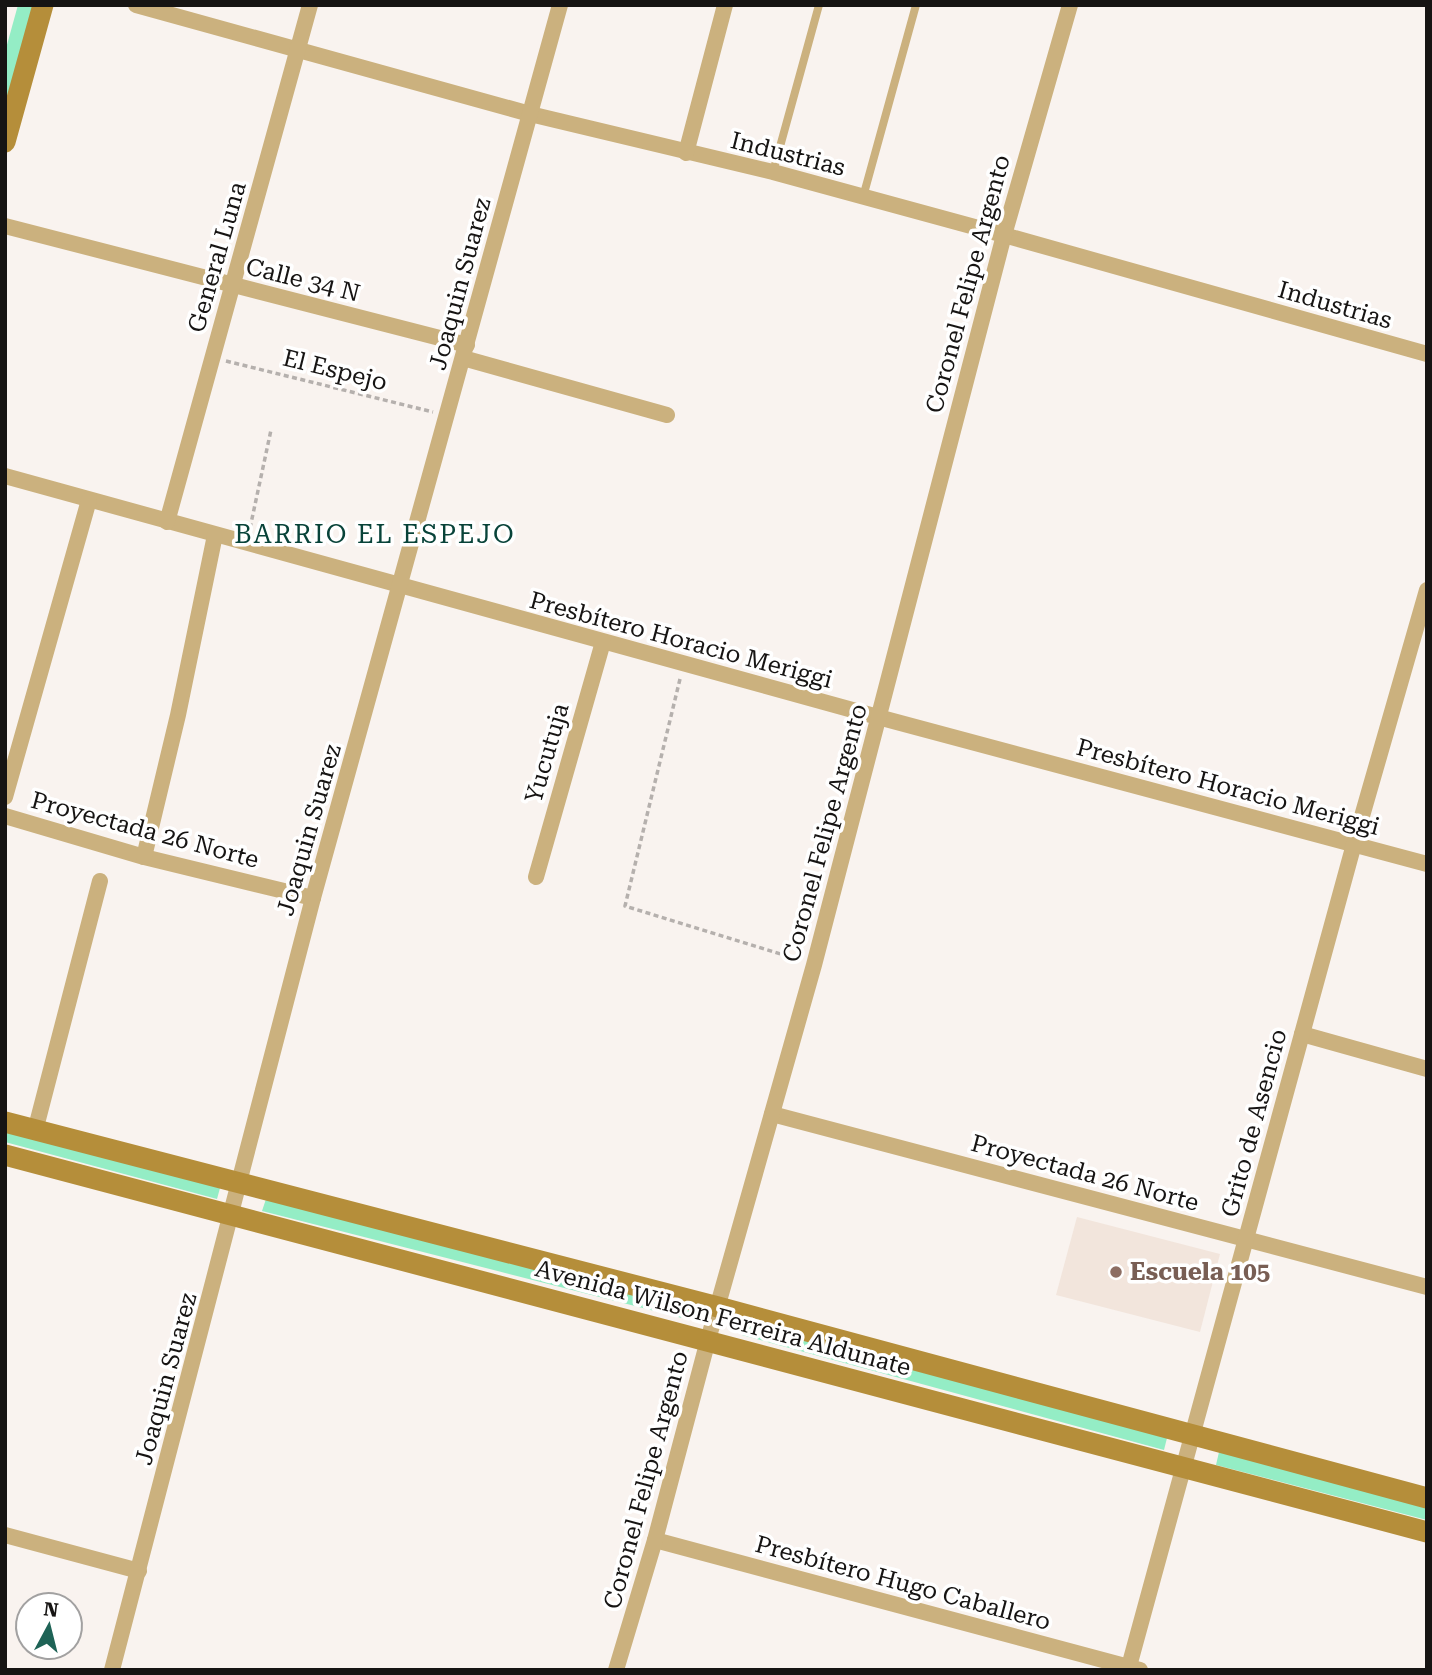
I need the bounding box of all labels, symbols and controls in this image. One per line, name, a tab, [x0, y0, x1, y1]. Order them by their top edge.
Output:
street label: Industrias	[728, 126, 848, 182]
street label: Coronel Felipe Argento	[920, 152, 1016, 416]
street label: General Luna	[182, 178, 252, 336]
street label: Joaquin Suarez	[424, 195, 496, 373]
street label: Calle 34 N	[243, 252, 363, 308]
street label: Industrias	[1275, 275, 1395, 335]
street label: El Espejo	[280, 344, 390, 396]
district label: BARRIO EL ESPEJO	[234, 519, 516, 549]
street label: Presbítero Horacio Meriggi	[526, 586, 836, 694]
street label: Yucutuja	[519, 700, 575, 806]
street label: Coronel Felipe Argento	[777, 701, 873, 965]
street label: Presbítero Horacio Meriggi	[1073, 733, 1383, 841]
street label: Joaquin Suarez	[271, 741, 347, 919]
street label: Proyectada 26 Norte	[28, 786, 262, 874]
street label: Grito de Asencio	[1215, 1026, 1293, 1220]
street label: Proyectada 26 Norte	[968, 1129, 1202, 1217]
street label: Avenida Wilson Ferreira Aldunate	[532, 1254, 914, 1382]
place label: Escuela 105	[1130, 1258, 1270, 1286]
marker: Escuela 105	[1108, 1264, 1124, 1280]
street label: Joaquin Suarez	[130, 1290, 202, 1468]
street label: Coronel Felipe Argento	[598, 1348, 694, 1612]
street label: Presbítero Hugo Caballero	[752, 1530, 1054, 1636]
north arrow	[14, 1591, 84, 1661]
text: N	[42, 1597, 60, 1622]

